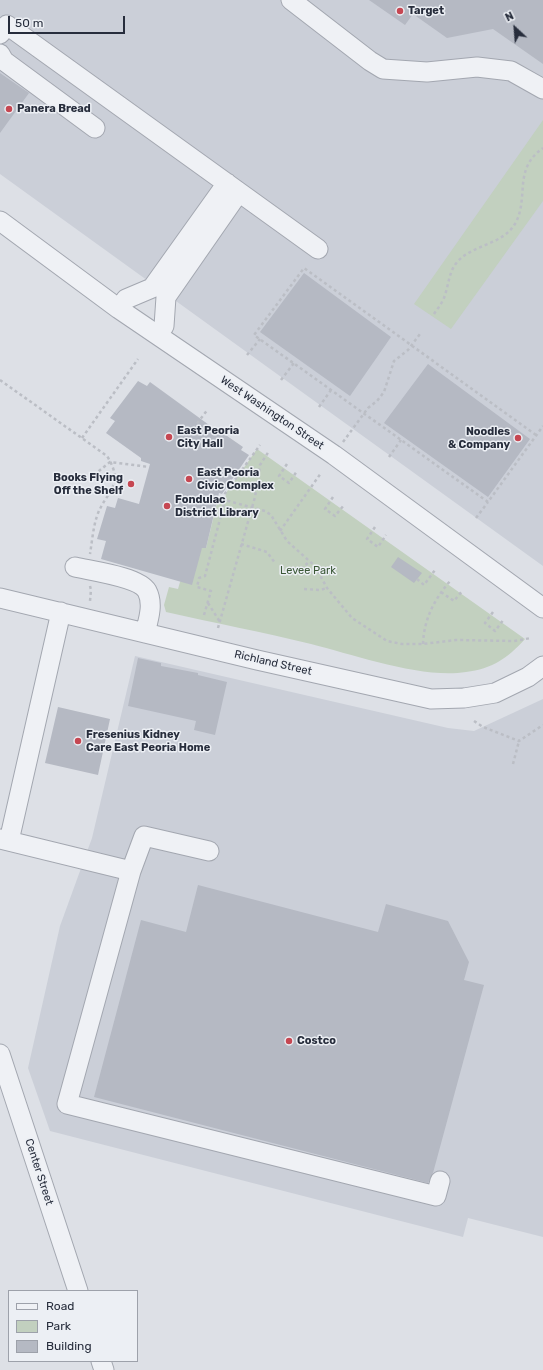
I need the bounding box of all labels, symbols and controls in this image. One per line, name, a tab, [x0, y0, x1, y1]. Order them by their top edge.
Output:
place label: Target	[408, 4, 444, 18]
marker: Target	[395, 6, 405, 16]
scale bar	[10, 8, 127, 34]
north arrow	[495, 8, 535, 48]
text: N	[503, 9, 516, 24]
text: 50 m	[15, 16, 43, 30]
place label: Panera Bread	[17, 102, 91, 116]
marker: Panera Bread	[4, 104, 14, 114]
street label: West Washington Street	[218, 373, 326, 453]
place label: East Peoria City Hall	[177, 424, 239, 450]
place label: Noodles & Company	[448, 425, 510, 451]
marker: East Peoria City Hall	[164, 432, 174, 442]
marker: Noodles & Company	[513, 433, 523, 443]
place label: East Peoria Civic Complex	[197, 466, 274, 492]
place label: Books Flying Off the Shelf	[53, 471, 123, 497]
marker: East Peoria Civic Complex	[184, 474, 194, 484]
marker: Books Flying Off the Shelf	[126, 479, 136, 489]
place label: Fondulac District Library	[175, 493, 259, 519]
marker: Fondulac District Library	[162, 501, 172, 511]
park label: Levee Park	[280, 564, 336, 578]
street label: Richland Street	[233, 648, 313, 678]
place label: Fresenius Kidney Care East Peoria Home	[86, 728, 210, 754]
marker: Fresenius Kidney Care East Peoria Home	[73, 736, 83, 746]
place label: Costco	[297, 1034, 336, 1048]
marker: Costco	[284, 1036, 294, 1046]
street label: Center Street	[22, 1137, 56, 1207]
legend	[8, 1290, 138, 1362]
text: Road	[46, 1299, 74, 1313]
text: Park	[46, 1319, 71, 1333]
text: Building	[46, 1339, 92, 1353]

